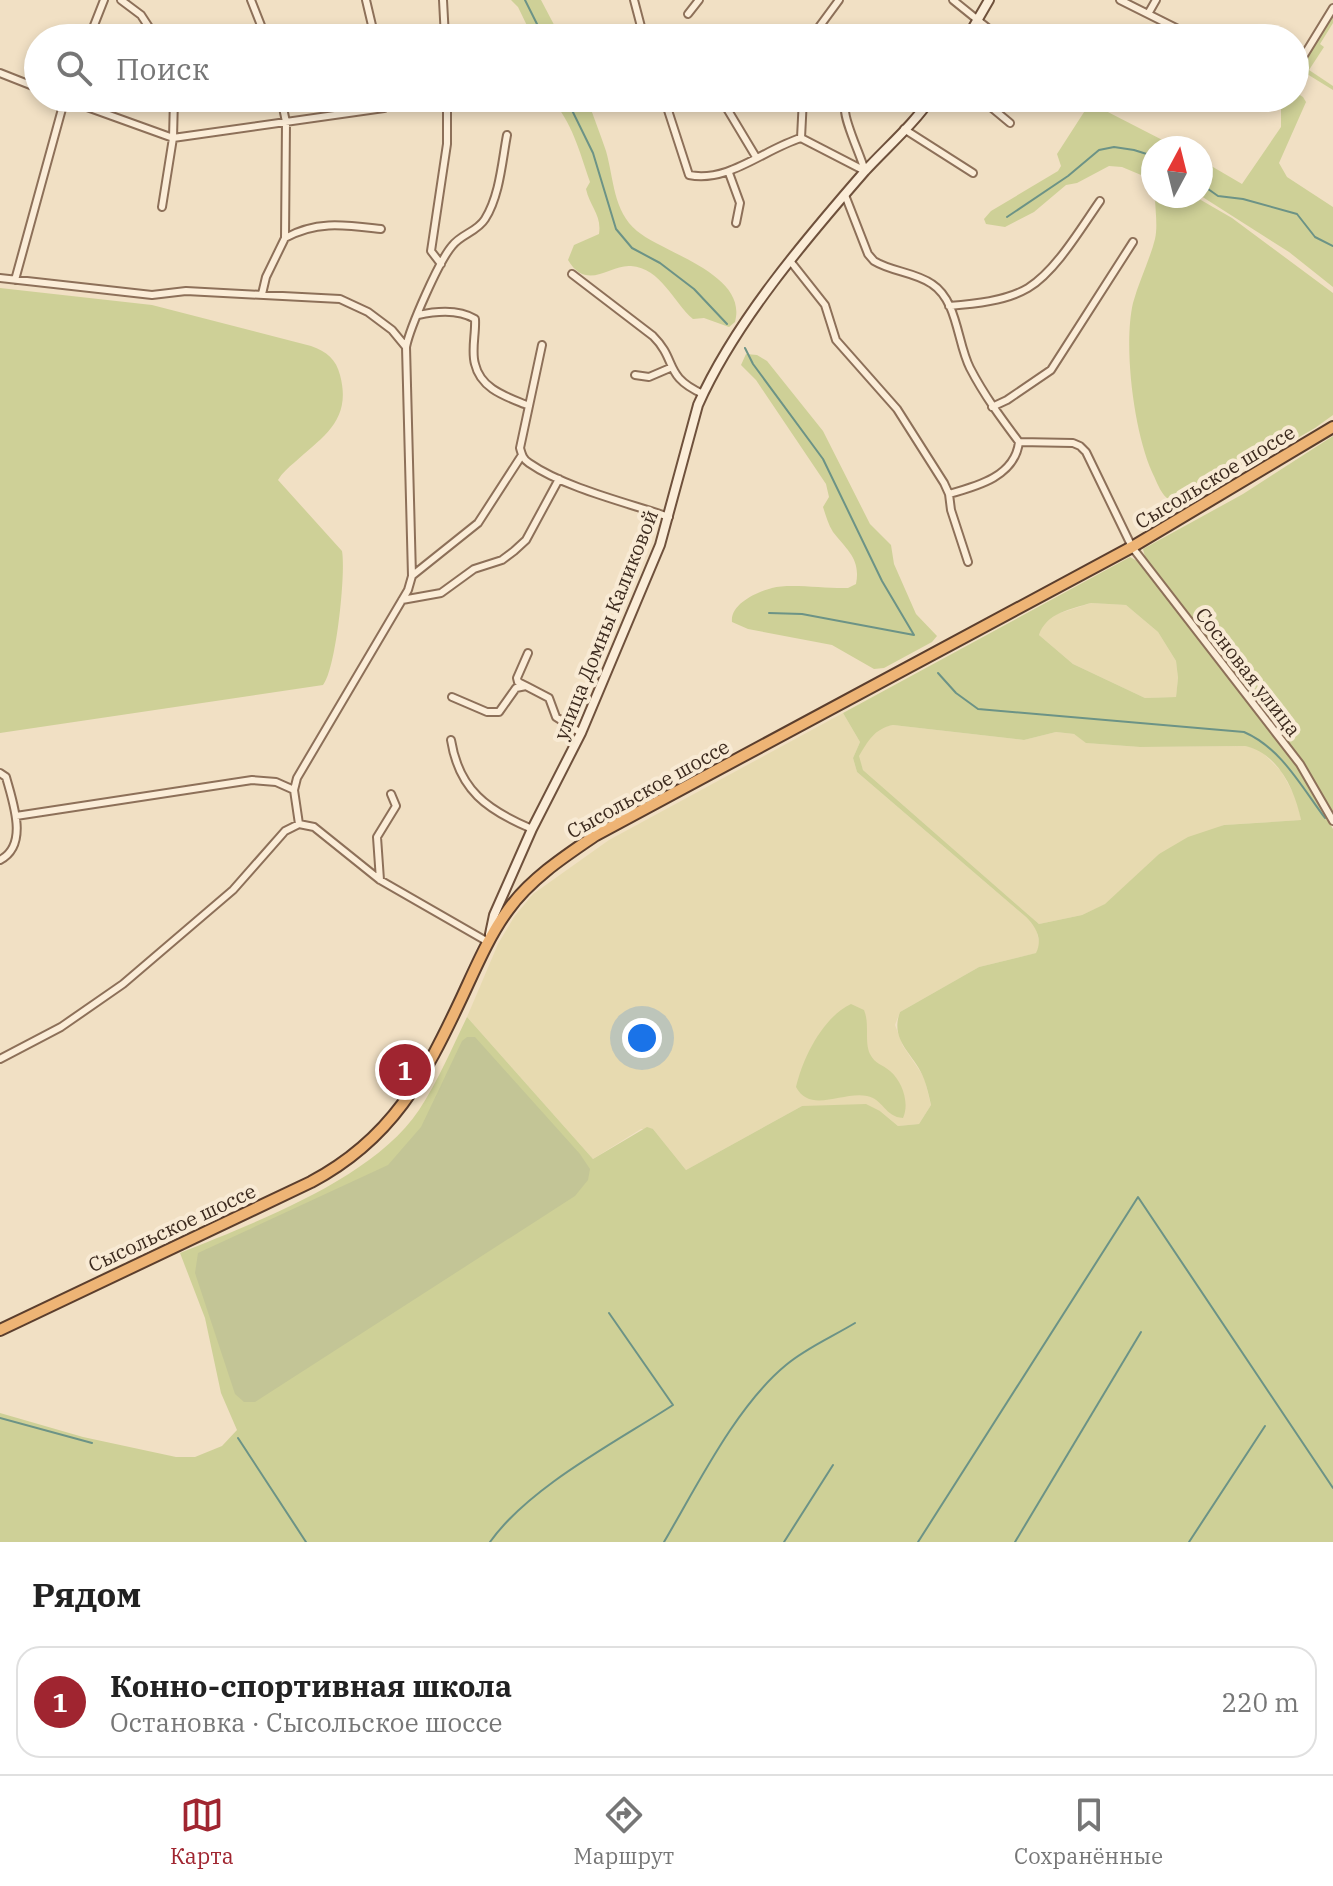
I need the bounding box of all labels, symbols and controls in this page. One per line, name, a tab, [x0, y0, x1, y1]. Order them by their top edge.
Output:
search box	[24, 24, 1309, 112]
icon: search	[52, 46, 96, 90]
text: Поиск	[116, 49, 209, 88]
north arrow	[1141, 136, 1213, 208]
street label: Сысольское шоссе	[1130, 418, 1300, 535]
street label: улица Домны Каликовой	[547, 506, 664, 744]
street label: Сосновая улица	[1190, 602, 1307, 742]
street label: Сысольское шоссе	[562, 733, 734, 844]
your location	[622, 1018, 662, 1058]
pin: 1	[379, 1040, 431, 1100]
street label: Сысольское шоссе	[84, 1177, 260, 1278]
text: Рядом	[32, 1572, 141, 1616]
text: Конно-спортивная школа	[110, 1666, 512, 1705]
text: 1	[52, 1685, 68, 1719]
text: 220 m	[1221, 1685, 1299, 1719]
text: Остановка · Сысольское шоссе	[110, 1705, 503, 1739]
tab: Карта	[170, 1793, 234, 1870]
tab: Маршрут	[574, 1793, 674, 1870]
tab: Сохранённые	[1014, 1793, 1163, 1870]

